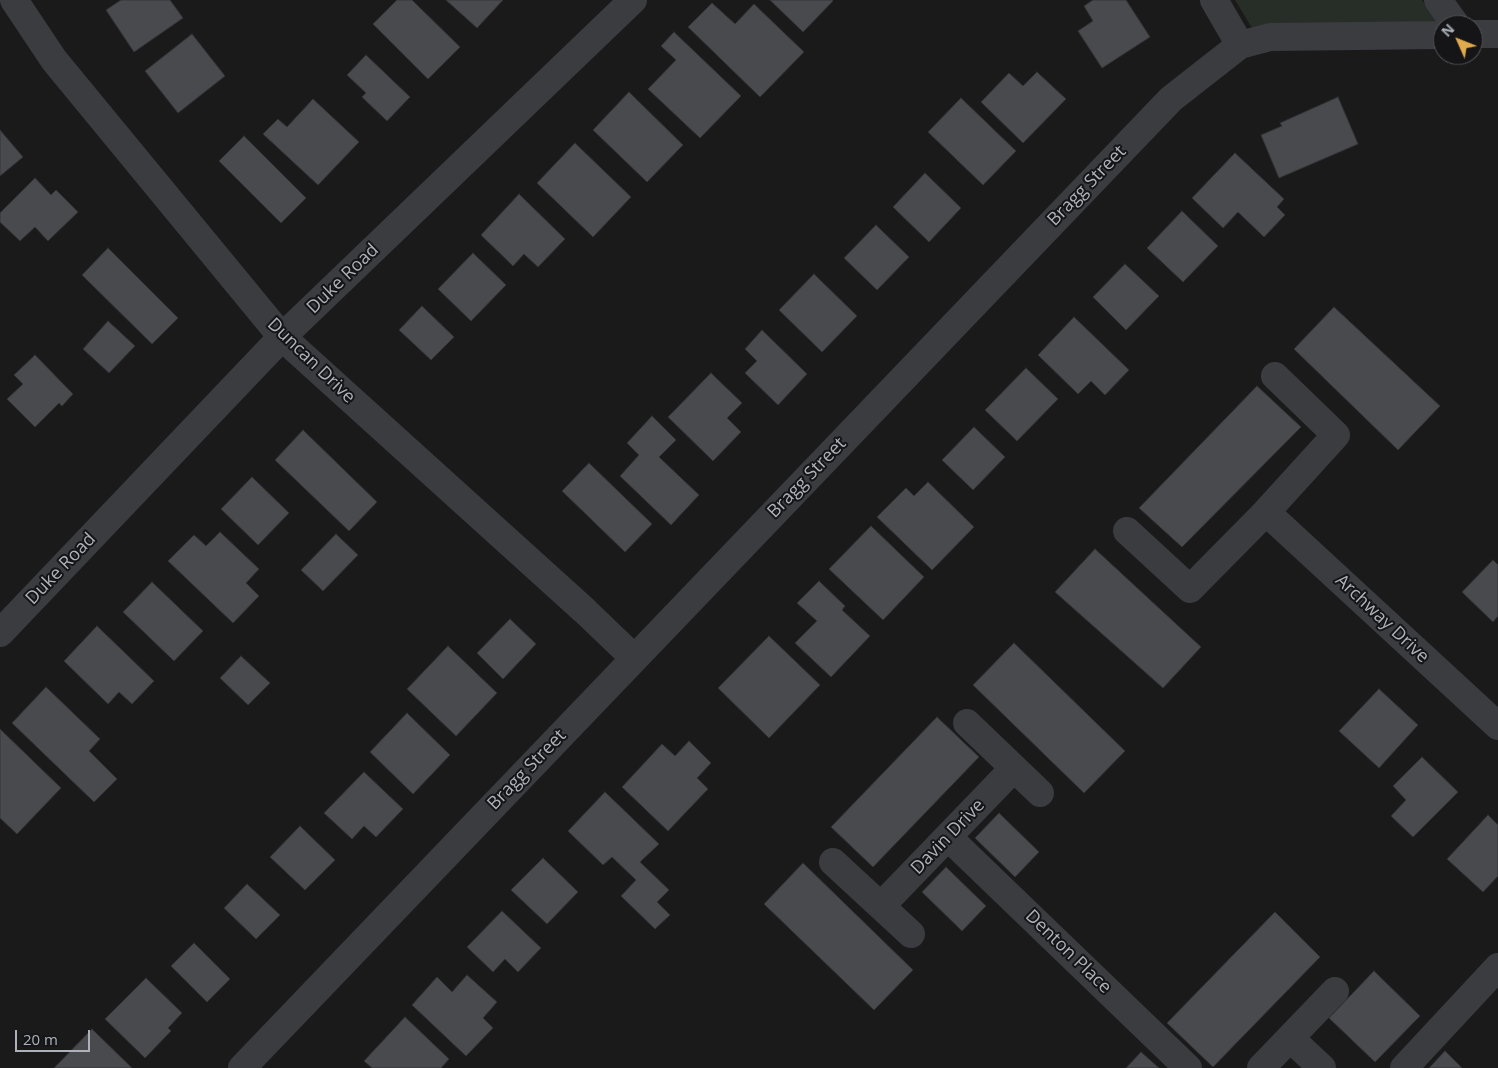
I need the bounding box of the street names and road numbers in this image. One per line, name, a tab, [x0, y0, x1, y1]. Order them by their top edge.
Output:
street label: Bragg Street	[1043, 141, 1131, 231]
street label: Duke Road	[303, 240, 383, 318]
street label: Duncan Drive	[263, 314, 359, 408]
street label: Bragg Street	[763, 433, 851, 523]
street label: Duke Road	[22, 529, 100, 609]
street label: Archway Drive	[1331, 570, 1433, 668]
street label: Bragg Street	[483, 725, 571, 815]
street label: Davin Drive	[907, 795, 989, 879]
street label: Denton Place	[1020, 906, 1116, 998]

